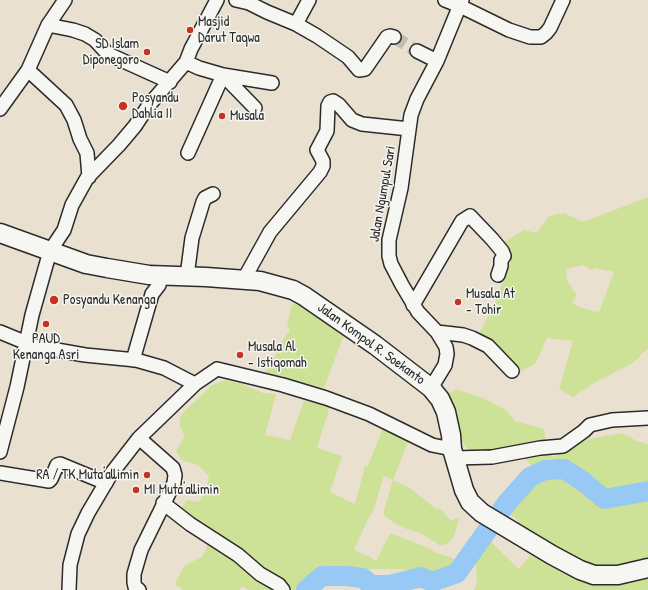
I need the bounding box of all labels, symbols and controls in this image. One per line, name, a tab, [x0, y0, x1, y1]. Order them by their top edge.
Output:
place label: Masjid Darut Taqwa	[198, 14, 260, 46]
marker: Masjid Darut Taqwa	[185, 25, 195, 35]
place label: SD Islam Diponegoro	[83, 36, 139, 68]
marker: SD Islam Diponegoro	[142, 47, 152, 57]
place label: Posyandu Dahlia II	[132, 90, 179, 122]
marker: Posyandu Dahlia II	[117, 100, 129, 112]
place label: Musala	[230, 108, 264, 124]
marker: Musala	[217, 111, 227, 121]
street label: Jalan Ngumpul Sari	[366, 145, 400, 243]
place label: Musala At - Tohir	[466, 286, 515, 318]
place label: Posyandu Kenanga	[63, 292, 156, 308]
marker: Posyandu Kenanga	[48, 294, 60, 306]
marker: Musala At - Tohir	[453, 297, 463, 307]
street label: Jalan Kompol R. Soekanto	[314, 299, 428, 389]
marker: PAUD Kenanga Asri	[41, 319, 51, 329]
place label: PAUD Kenanga Asri	[13, 331, 79, 364]
place label: Musala Al - Istiqomah	[248, 339, 307, 372]
marker: Musala Al - Istiqomah	[235, 350, 245, 360]
place label: RA / TK Muta'allimin	[36, 467, 139, 483]
marker: RA / TK Muta'allimin	[142, 470, 152, 480]
place label: MI Muta'allimin	[144, 482, 219, 498]
marker: MI Muta'allimin	[131, 485, 141, 495]

